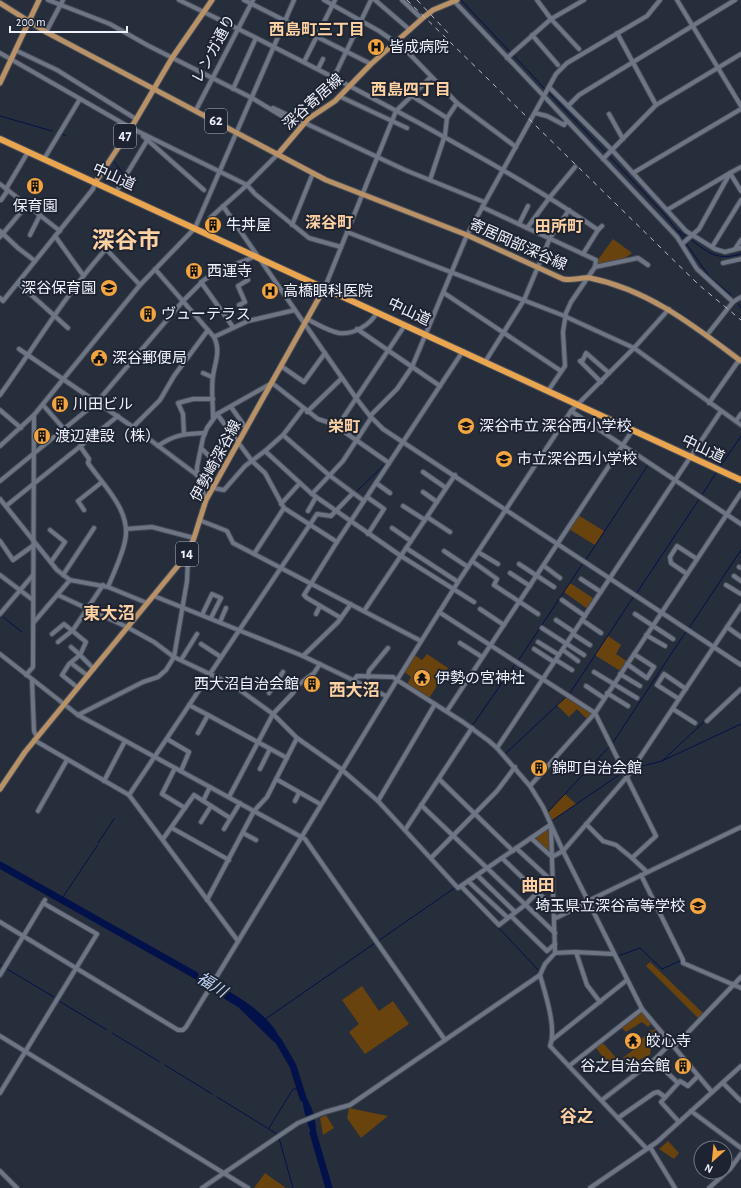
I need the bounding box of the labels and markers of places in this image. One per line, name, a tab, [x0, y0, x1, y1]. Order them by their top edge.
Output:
hospital icon: 皆成病院	[366, 37, 386, 57]
place label: 皆成病院	[389, 39, 449, 55]
building icon: 保育園	[25, 176, 45, 196]
place label: 保育園	[12, 198, 58, 214]
building icon: 牛丼屋	[203, 215, 223, 235]
place label: 牛丼屋	[226, 216, 271, 233]
building icon: 西運寺	[184, 261, 204, 281]
place label: 西運寺	[207, 263, 252, 279]
school or university icon: 深谷保育園	[99, 278, 119, 298]
place label: 深谷保育園	[21, 280, 96, 296]
hospital icon: 高橋眼科医院	[260, 281, 280, 301]
place label: 高橋眼科医院	[283, 283, 373, 299]
building icon: ヴューテラス	[138, 304, 158, 324]
place label: ヴューテラス	[161, 306, 251, 322]
public building icon: 深谷郵便局	[89, 348, 109, 368]
place label: 深谷郵便局	[112, 350, 187, 366]
building icon: 川田ビル	[50, 394, 70, 414]
place label: 川田ビル	[73, 396, 133, 412]
school or university icon: 深谷市立 深谷西小学校	[456, 416, 476, 436]
place label: 深谷市立 深谷西小学校	[479, 418, 631, 434]
building icon: 渡辺建設（株）	[32, 426, 52, 446]
place label: 渡辺建設（株）	[55, 428, 160, 444]
school or university icon: 市立深谷西小学校	[494, 449, 514, 469]
place label: 市立深谷西小学校	[517, 451, 637, 467]
temple icon: 伊勢の宮神社	[412, 668, 432, 688]
place label: 伊勢の宮神社	[435, 670, 525, 686]
building icon: 西大沼自治会館	[302, 674, 322, 694]
place label: 西大沼自治会館	[194, 676, 299, 692]
building icon: 錦町自治会館	[529, 758, 549, 778]
place label: 錦町自治会館	[552, 759, 642, 776]
school or university icon: 埼玉県立深谷高等学校	[688, 896, 708, 916]
place label: 埼玉県立深谷高等学校	[535, 898, 685, 914]
temple icon: 皎心寺	[623, 1031, 643, 1051]
place label: 皎心寺	[646, 1033, 691, 1049]
building icon: 谷之自治会館	[673, 1056, 693, 1076]
place label: 谷之自治会館	[580, 1058, 670, 1074]

